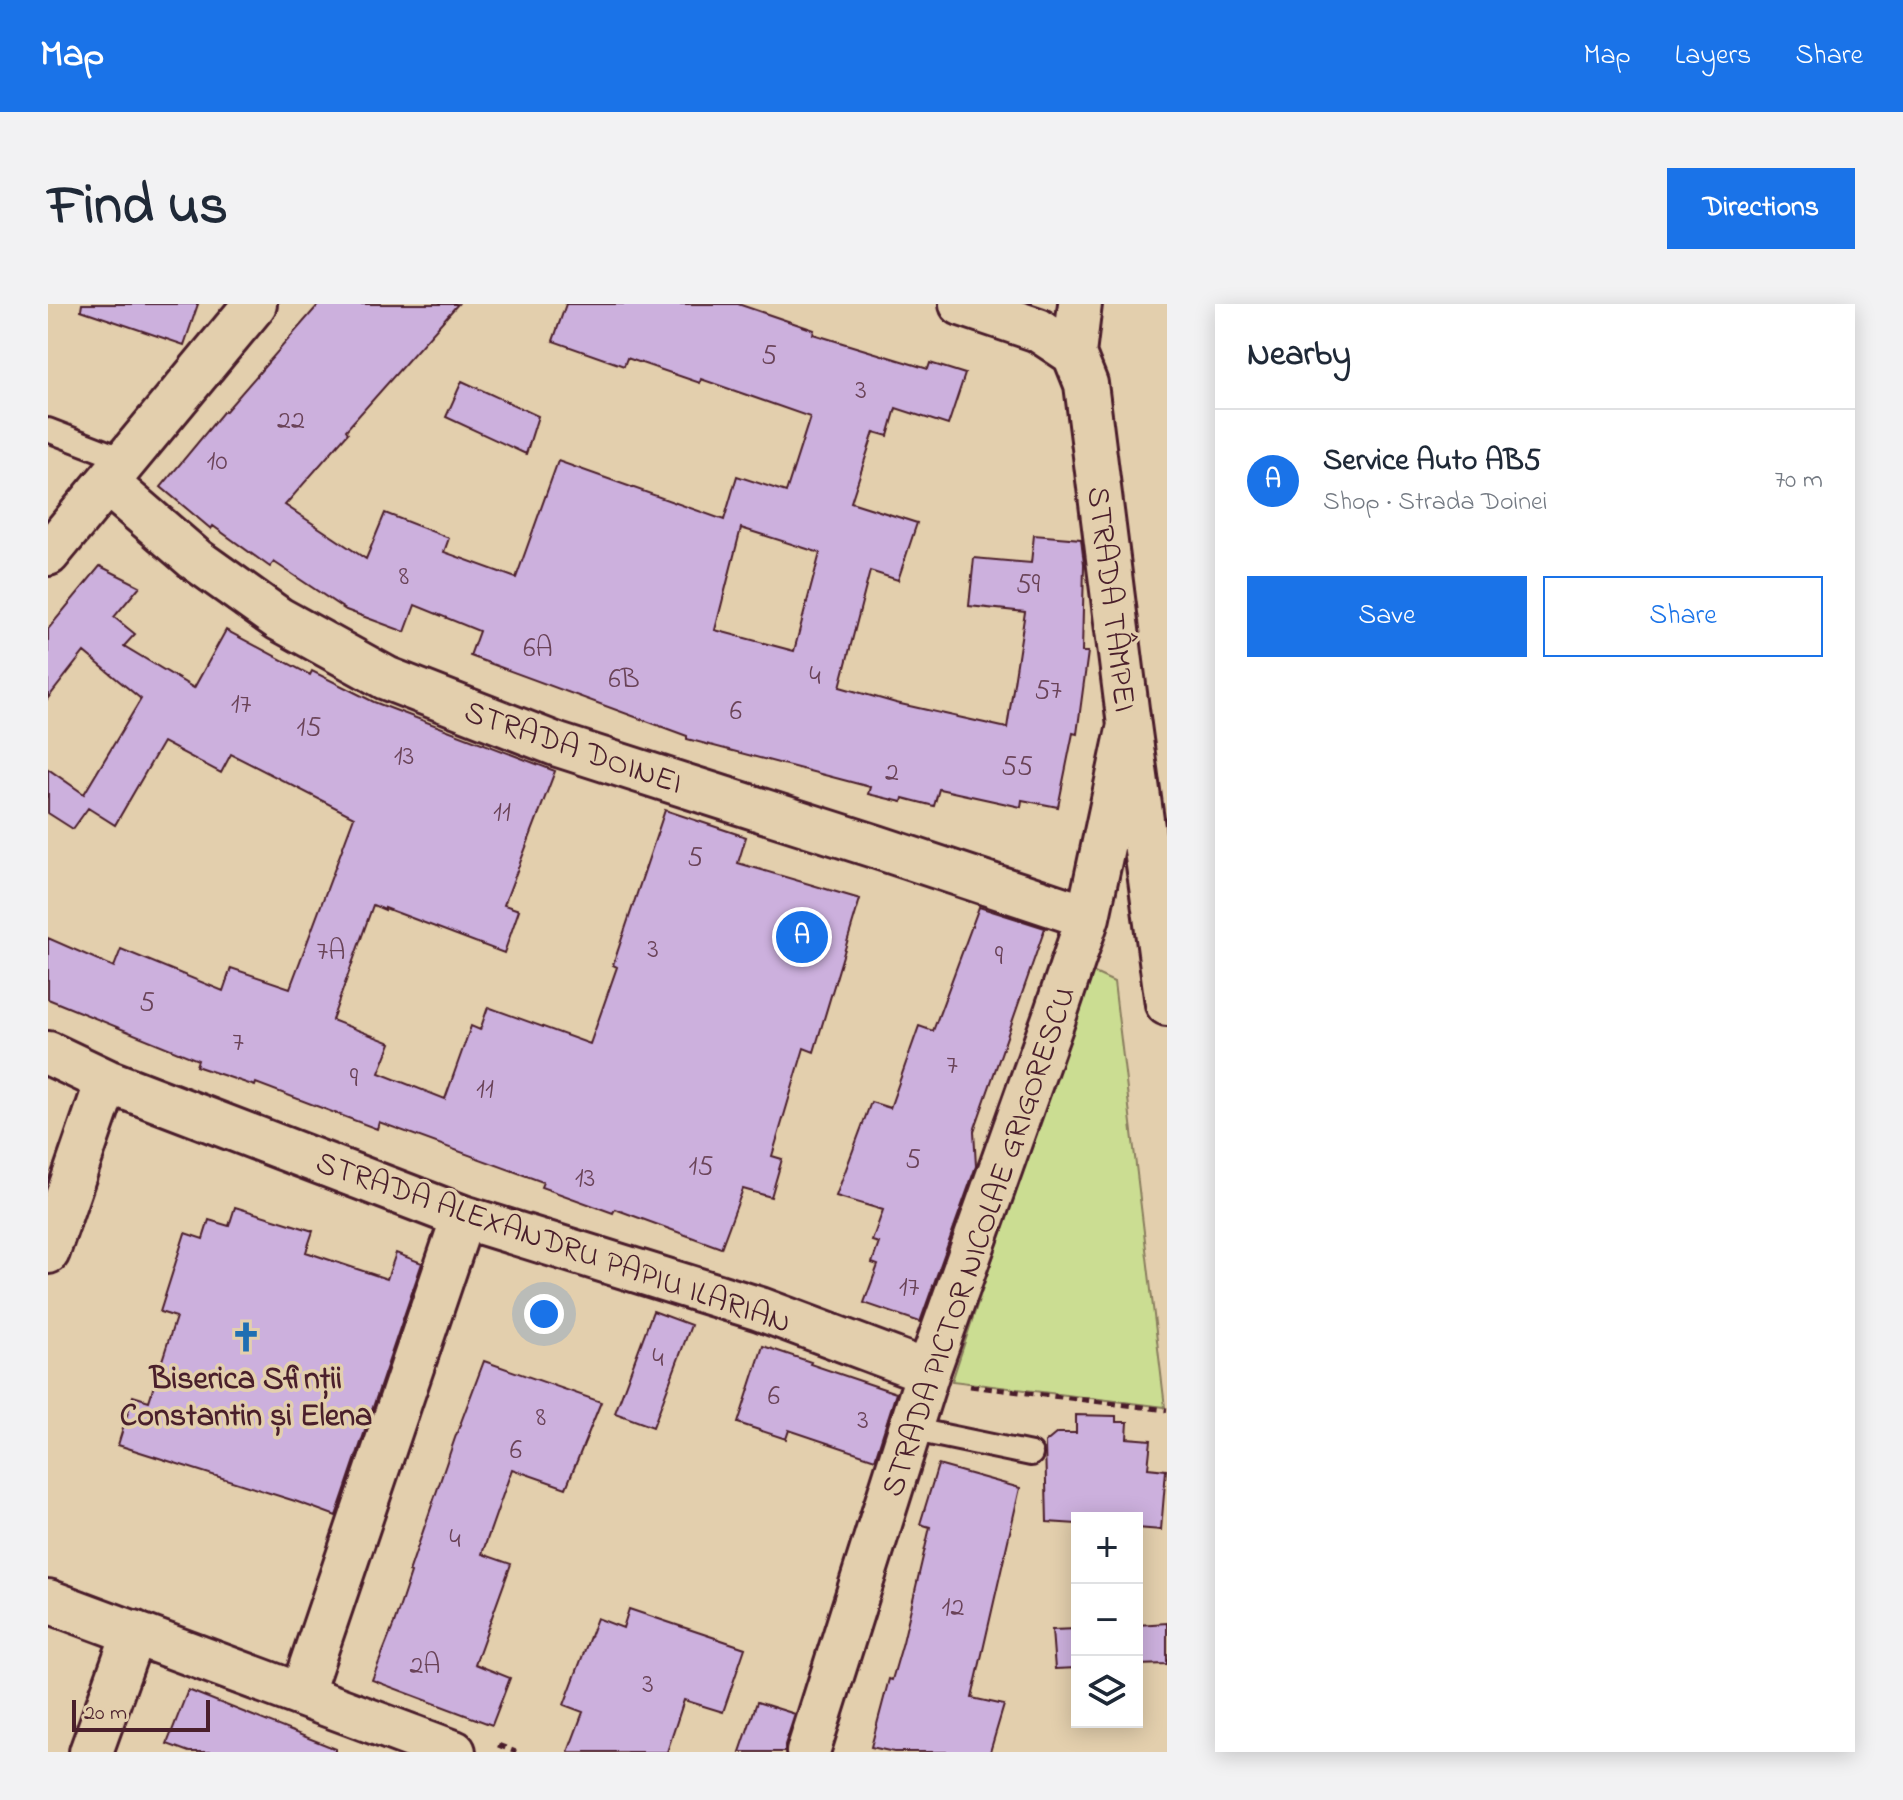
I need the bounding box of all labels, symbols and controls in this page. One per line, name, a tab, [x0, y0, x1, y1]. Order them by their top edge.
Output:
text: Map	[40, 28, 104, 84]
text: Map	[1583, 36, 1631, 77]
text: Layers	[1675, 36, 1751, 77]
text: Share	[1795, 36, 1863, 77]
text: Find us	[48, 168, 228, 249]
button: Directions	[1667, 168, 1855, 249]
text: Nearby	[1247, 331, 1351, 381]
house number: 5	[761, 336, 777, 377]
house number: 3	[855, 371, 867, 412]
house number: 22	[277, 401, 305, 442]
text: Service Auto AB5	[1323, 440, 1541, 484]
house number: 10	[206, 442, 228, 483]
text: A	[1265, 462, 1281, 500]
text: 70 m	[1774, 462, 1823, 500]
street label: STRADA TÂMPEI	[1072, 484, 1148, 715]
text: Shop · Strada Doinei	[1323, 484, 1547, 522]
house number: 8	[399, 557, 409, 598]
house number: 59	[1016, 565, 1041, 606]
button: Save	[1247, 576, 1527, 657]
button: Share	[1543, 576, 1823, 657]
house number: 6A	[523, 629, 553, 670]
house number: 4	[809, 657, 821, 698]
house number: 6B	[608, 660, 640, 701]
house number: 57	[1034, 671, 1062, 712]
house number: 17	[231, 685, 252, 726]
street label: STRADA DOINEI	[457, 690, 688, 809]
house number: 6	[730, 692, 742, 733]
house number: 15	[297, 708, 321, 749]
house number: 13	[394, 737, 414, 778]
house number: 55	[1001, 747, 1033, 788]
house number: 2	[885, 753, 899, 794]
house number: 11	[493, 793, 511, 834]
house number: 5	[687, 838, 703, 879]
pin: A	[776, 907, 828, 967]
house number: 3	[647, 930, 659, 971]
house number: 7A	[317, 932, 345, 973]
house number: 9	[995, 937, 1004, 978]
street label: STRADA PICTOR NICOLAE GRIGORESCU	[871, 981, 1090, 1504]
house number: 5	[139, 983, 155, 1024]
house number: 7	[232, 1023, 244, 1064]
house number: 7	[946, 1046, 958, 1087]
house number: 9	[350, 1059, 359, 1100]
house number: 11	[476, 1070, 494, 1111]
house number: 5	[905, 1140, 921, 1181]
street label: STRADA ALEXANDRU PAPIU ILARIAN	[309, 1141, 797, 1348]
house number: 15	[689, 1147, 713, 1188]
house number: 13	[575, 1159, 595, 1200]
house number: 17	[899, 1268, 920, 1309]
your location	[524, 1294, 564, 1334]
church icon: Biserica Sfinții Constantin și Elena	[229, 1320, 263, 1354]
house number: 4	[652, 1339, 664, 1380]
place label: Biserica Sfinții Constantin și Elena	[120, 1357, 372, 1441]
house number: 6	[768, 1377, 780, 1418]
house number: 8	[536, 1398, 546, 1439]
house number: 3	[857, 1401, 869, 1442]
house number: 6	[510, 1431, 522, 1472]
map controls	[1071, 1512, 1143, 1728]
button: +	[1071, 1512, 1143, 1584]
house number: 4	[449, 1520, 461, 1561]
button: −	[1071, 1584, 1143, 1656]
house number: 12	[942, 1588, 964, 1629]
house number: 2A	[409, 1646, 441, 1687]
button: layers	[1071, 1656, 1143, 1728]
house number: 3	[642, 1665, 654, 1706]
scale bar	[72, 1696, 210, 1732]
text: 20 m	[84, 1698, 127, 1730]

